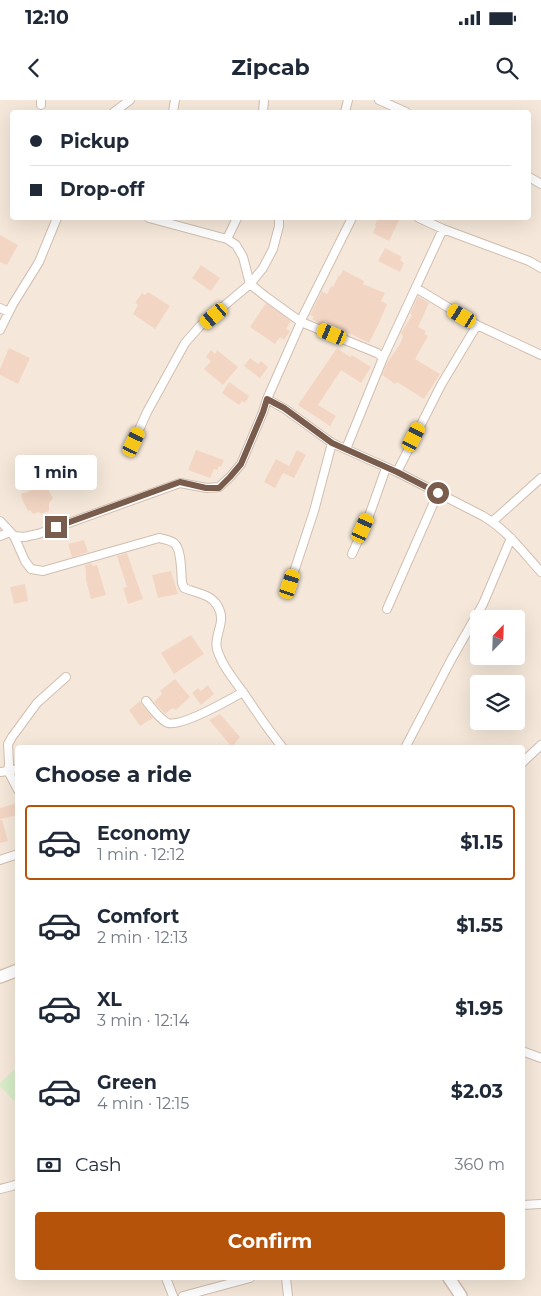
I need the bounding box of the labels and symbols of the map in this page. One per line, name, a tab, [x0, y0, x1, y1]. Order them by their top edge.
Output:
car	[197, 301, 230, 331]
car	[445, 302, 478, 330]
car	[315, 321, 348, 347]
car	[400, 420, 427, 454]
car	[120, 425, 147, 459]
callout: 1 min	[15, 454, 97, 490]
route start	[427, 482, 449, 504]
car	[350, 511, 375, 545]
route end	[45, 516, 67, 538]
car	[278, 567, 301, 601]
north arrow	[470, 610, 525, 665]

